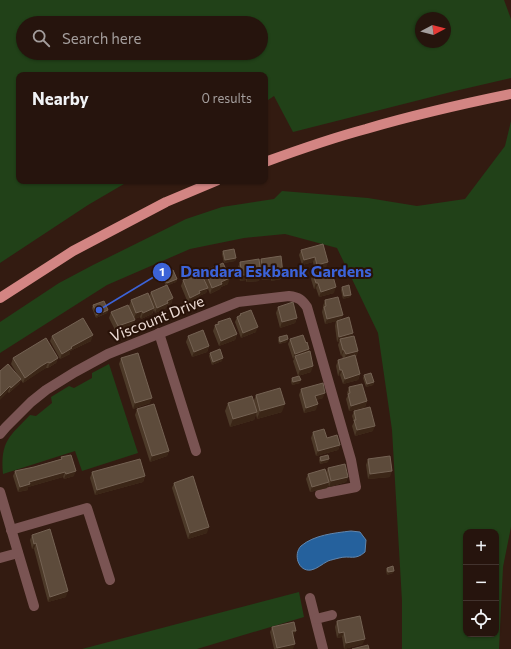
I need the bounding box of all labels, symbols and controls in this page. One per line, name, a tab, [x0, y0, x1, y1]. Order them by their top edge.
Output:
north arrow	[415, 12, 451, 48]
search box	[16, 16, 268, 60]
icon: search	[30, 27, 52, 49]
text: Search here	[62, 29, 141, 47]
text: Nearby	[32, 88, 89, 109]
text: 0 results	[201, 90, 252, 106]
callout: Dandara Eskbank Gardens	[152, 258, 380, 286]
text: Dandara Eskbank Gardens	[180, 261, 372, 280]
text: 1	[159, 264, 165, 278]
street label: Viscount Drive	[107, 291, 207, 345]
map controls	[463, 529, 499, 637]
button: +	[463, 529, 499, 565]
button: −	[463, 565, 499, 601]
button: locate	[463, 601, 499, 637]

